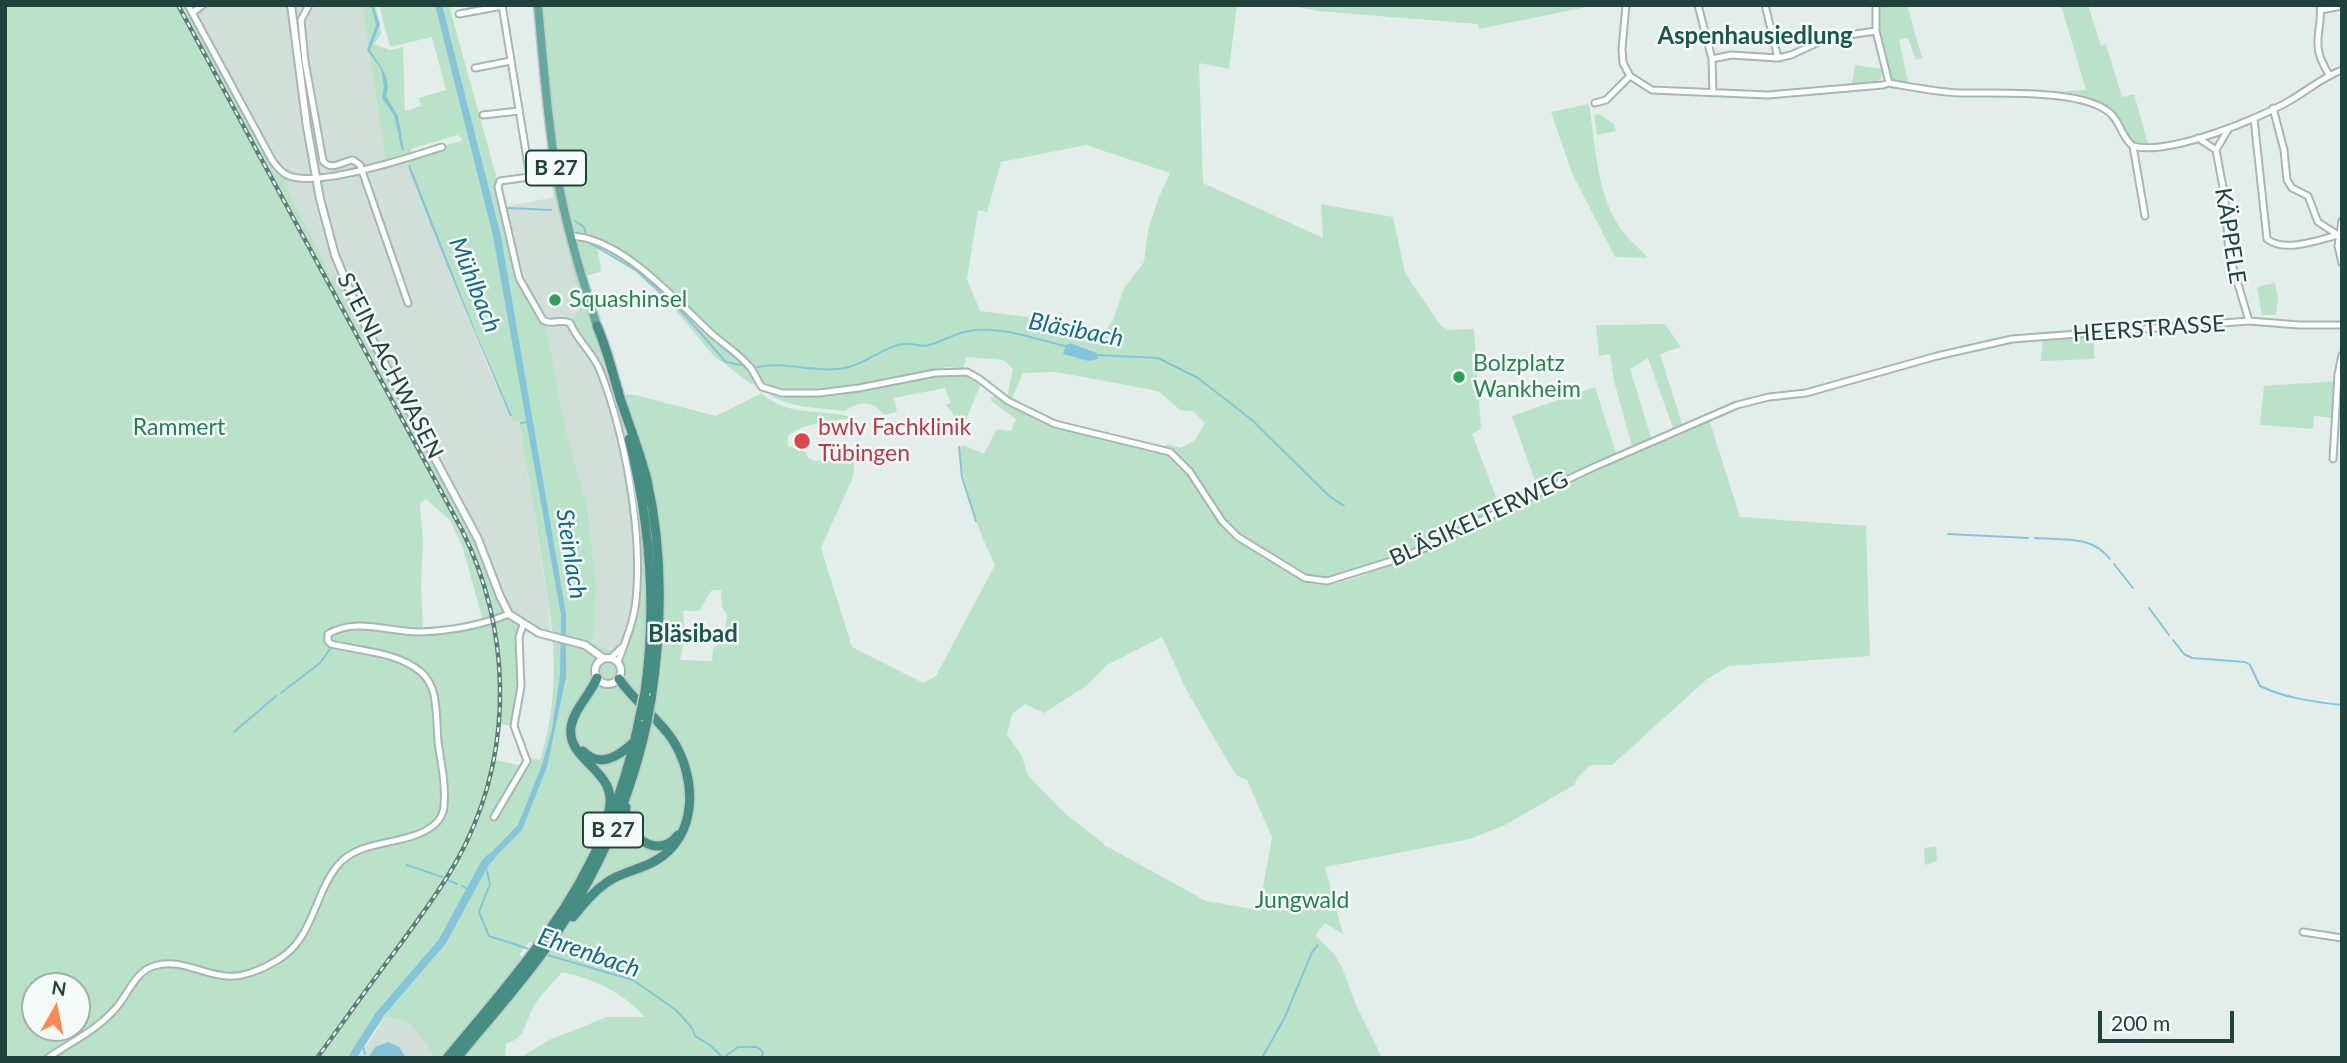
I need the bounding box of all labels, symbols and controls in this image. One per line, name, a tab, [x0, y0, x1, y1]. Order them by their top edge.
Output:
district label: Aspenhausiedlung	[1657, 22, 1853, 50]
road number: B 27	[526, 150, 586, 186]
street label: KÄPPELE	[2209, 186, 2251, 286]
water label: Mühlbach	[443, 233, 507, 337]
street label: STEINLACHWASEN	[331, 268, 449, 464]
place label: Squashinsel	[569, 286, 687, 314]
marker: Squashinsel	[547, 292, 563, 308]
water label: Bläsibach	[1026, 307, 1126, 353]
street label: HEERSTRASSE	[2072, 310, 2226, 348]
place label: Bolzplatz Wankheim	[1473, 350, 1581, 404]
marker: Bolzplatz Wankheim	[1451, 369, 1467, 385]
park label: Rammert	[133, 414, 225, 442]
place label: bwlv Fachklinik Tübingen	[818, 414, 971, 468]
marker: bwlv Fachklinik Tübingen	[792, 431, 812, 451]
street label: BLÄSIKELTERWEG	[1385, 466, 1573, 572]
water label: Steinlach	[550, 507, 592, 601]
district label: Bläsibad	[648, 620, 738, 648]
road number: B 27	[583, 812, 643, 848]
park label: Jungwald	[1255, 887, 1349, 915]
water label: Ehrenbach	[534, 922, 644, 984]
north arrow	[21, 972, 91, 1042]
text: N	[50, 975, 68, 1000]
scale bar	[2102, 996, 2238, 1040]
text: 200 m	[2111, 1010, 2170, 1035]

